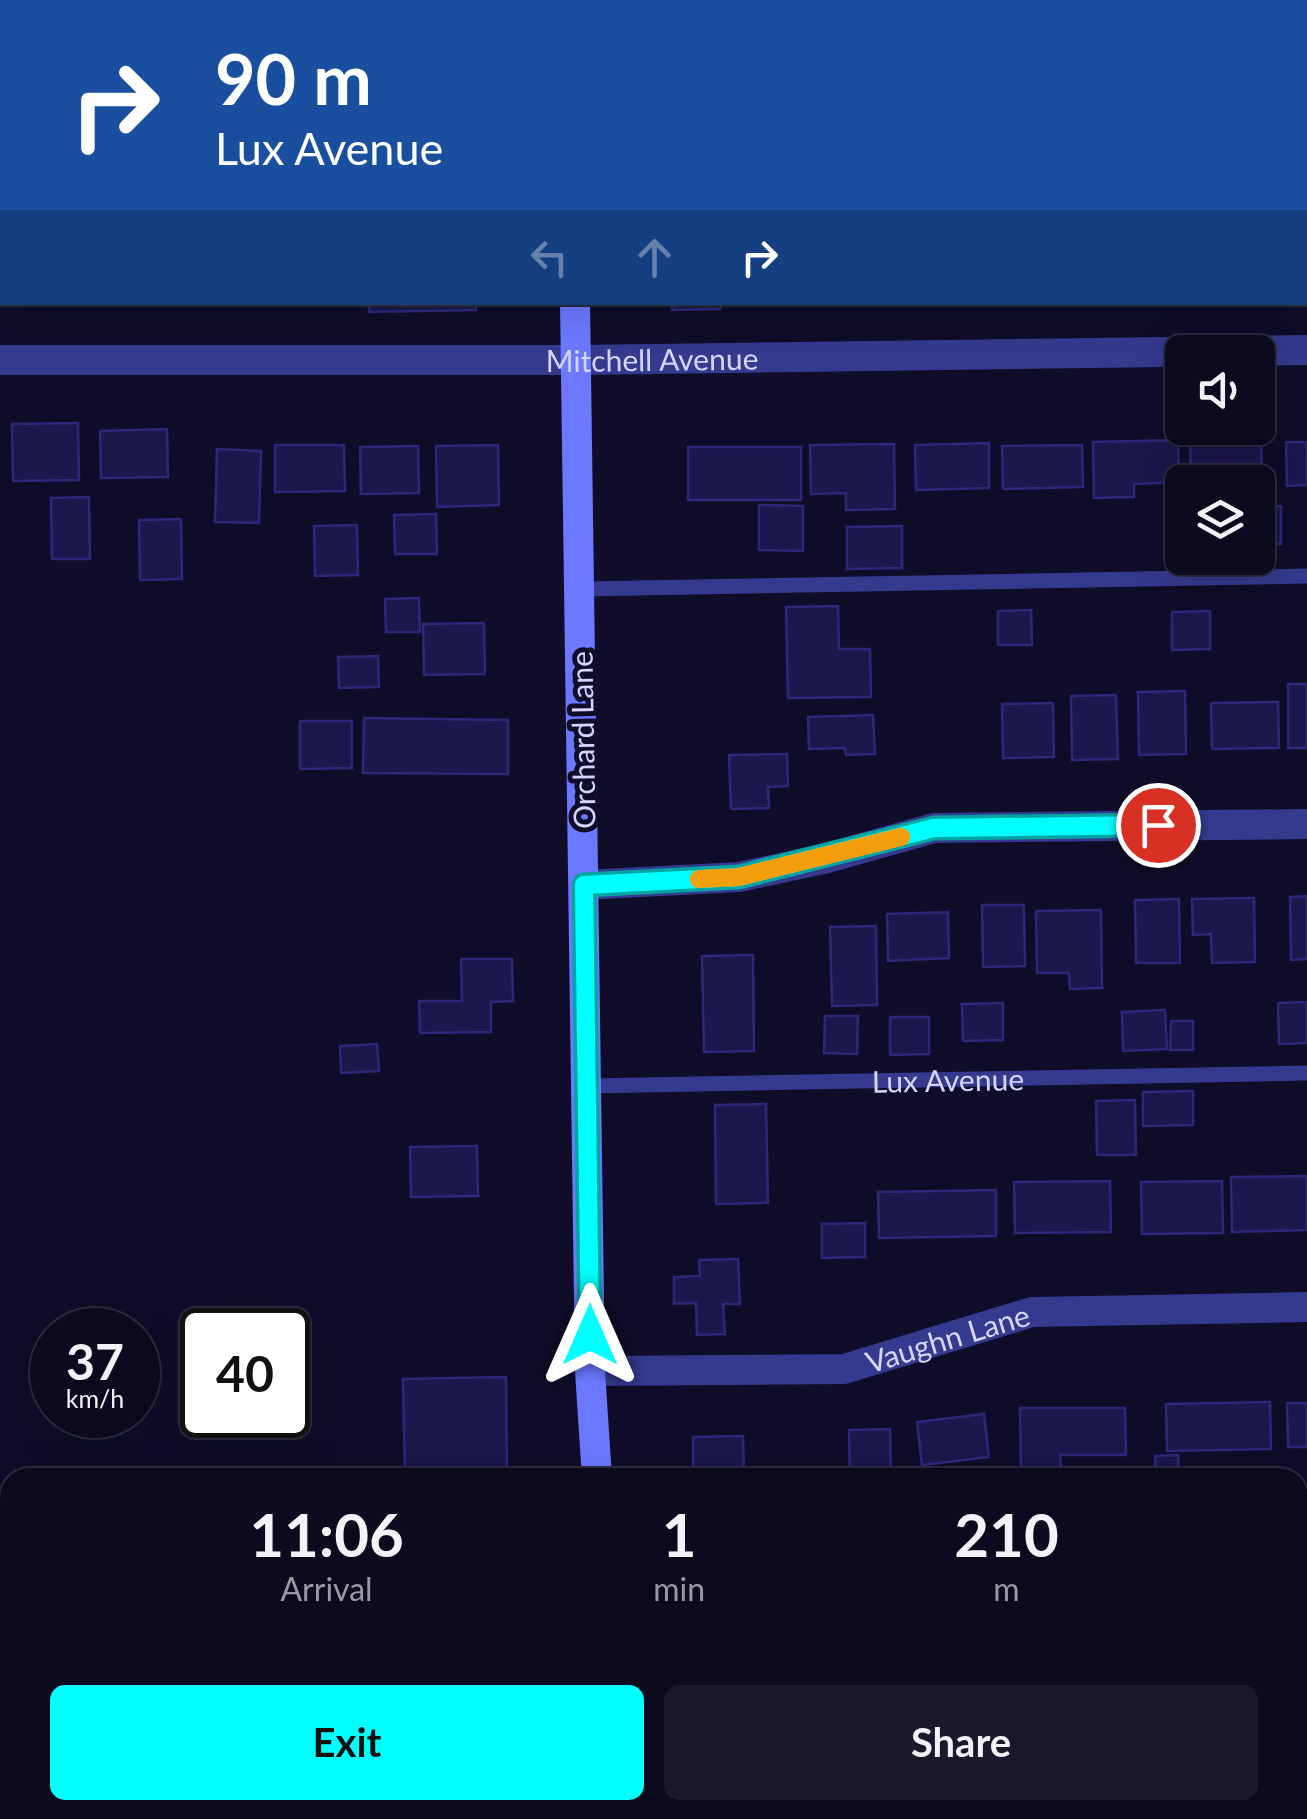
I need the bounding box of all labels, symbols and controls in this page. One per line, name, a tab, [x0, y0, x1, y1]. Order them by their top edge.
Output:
text: 90 m	[215, 36, 372, 120]
icon: right	[50, 40, 180, 170]
text: Lux Avenue	[215, 121, 443, 175]
icon: left	[522, 230, 577, 285]
icon: ahead	[627, 230, 682, 285]
icon: right	[732, 230, 787, 285]
map controls	[1165, 335, 1275, 575]
button: sound	[1165, 335, 1275, 445]
street label: Mitchell Avenue	[546, 340, 759, 378]
button: layers	[1165, 465, 1275, 575]
street label: Orchard Lane	[562, 651, 602, 829]
pin	[1116, 783, 1201, 868]
icon: arrive	[1131, 798, 1186, 853]
street label: Lux Avenue	[871, 1060, 1024, 1099]
position arrow	[538, 1283, 642, 1387]
street label: Vaughn Lane	[861, 1296, 1034, 1379]
speed limit sign: 40	[180, 1308, 310, 1438]
text: 37	[66, 1331, 124, 1391]
text: km/h	[66, 1383, 124, 1413]
text: 11:06	[249, 1498, 404, 1570]
text: 1	[662, 1498, 697, 1570]
text: 210	[954, 1498, 1059, 1570]
text: Arrival	[280, 1569, 373, 1608]
text: min	[653, 1569, 705, 1608]
text: m	[993, 1569, 1020, 1608]
button: Exit	[50, 1685, 644, 1800]
button: Share	[664, 1685, 1258, 1800]

